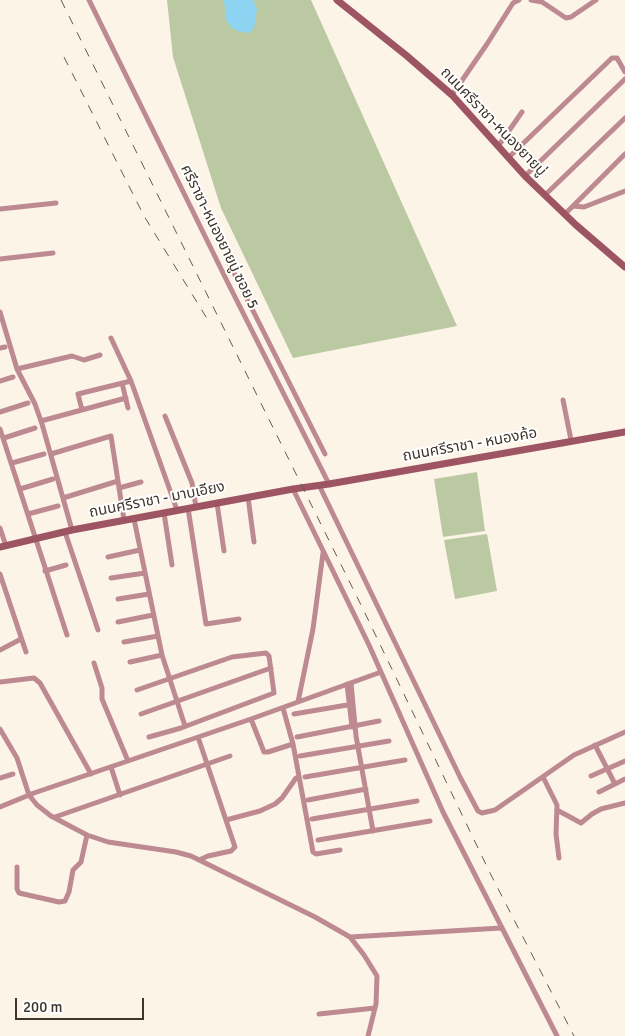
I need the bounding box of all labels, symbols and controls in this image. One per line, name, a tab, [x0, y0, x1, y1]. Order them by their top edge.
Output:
street label: ถนนศรีราชา-หนองยายบู่	[436, 64, 550, 180]
street label: ศรีราชา-หนองยายบู่ ซอย 5	[176, 162, 262, 312]
street label: ถนนศรีราชา - หนองค้อ	[401, 424, 539, 466]
street label: ถนนศรีราชา - มาบเอียง	[88, 478, 226, 522]
scale bar	[18, 988, 146, 1020]
text: 200 m	[23, 998, 63, 1016]

